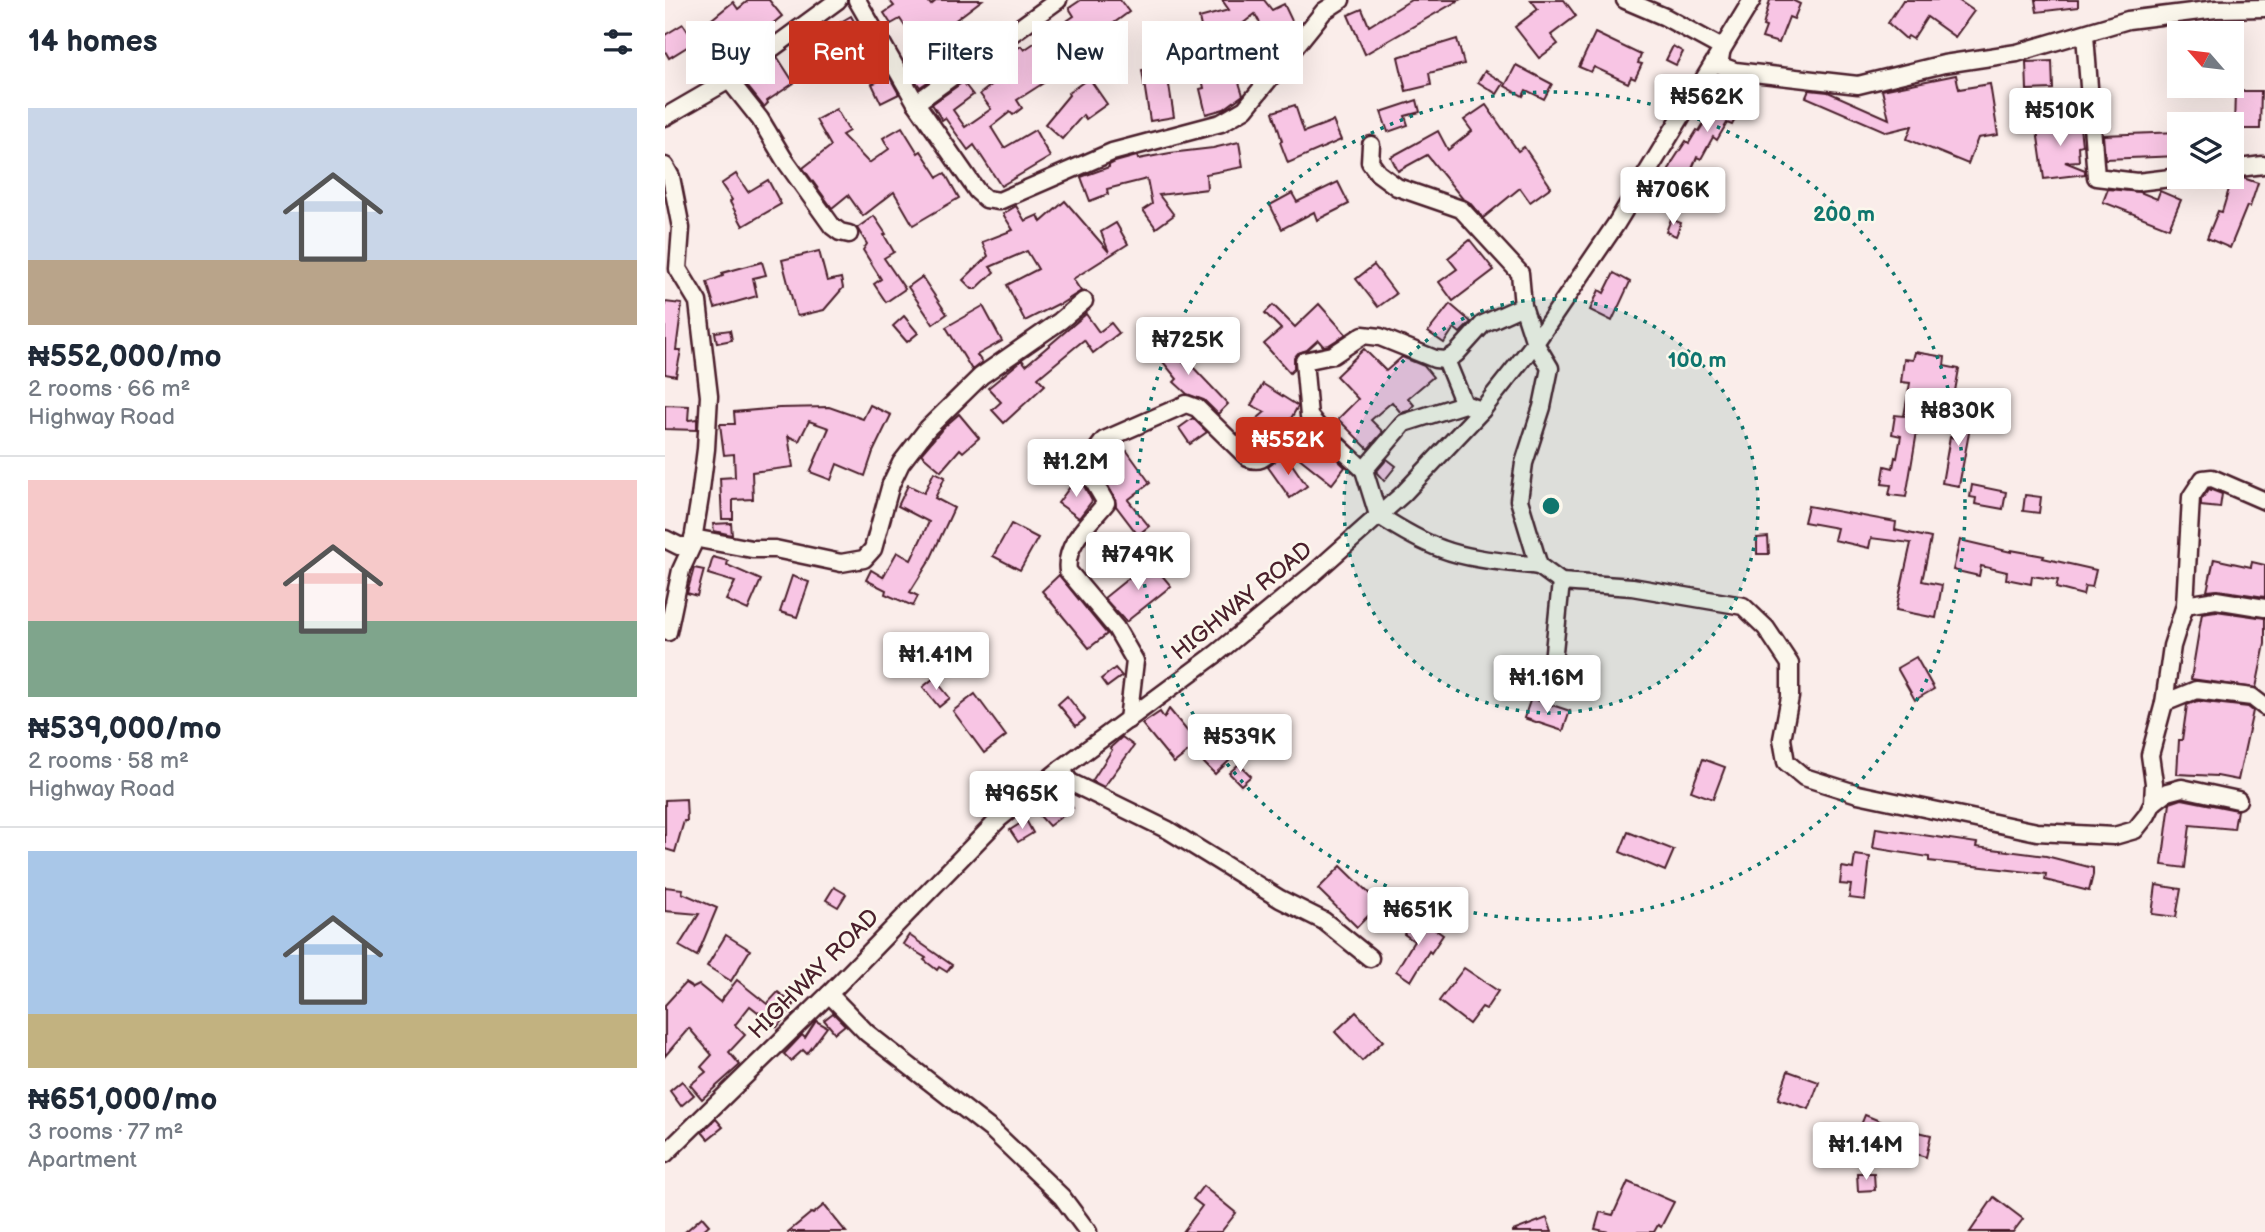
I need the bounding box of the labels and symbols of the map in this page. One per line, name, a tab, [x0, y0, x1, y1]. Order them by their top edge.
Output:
north arrow	[2167, 21, 2243, 98]
pin: ₦562K	[1658, 74, 1756, 134]
pin: ₦510K	[2011, 88, 2109, 148]
pin: ₦706K	[1624, 168, 1722, 227]
text: 200 m	[1813, 202, 1875, 227]
pin: ₦725K	[1139, 318, 1237, 377]
text: 100 m	[1668, 348, 1726, 373]
pin: ₦830K	[1909, 388, 2007, 448]
pin: ₦552K	[1239, 418, 1337, 477]
pin: ₦1.2M	[1027, 440, 1125, 499]
centre of rings	[1539, 494, 1563, 518]
pin: ₦749K	[1089, 532, 1187, 592]
street label: HIGHWAY ROAD	[1166, 536, 1318, 666]
pin: ₦1.41M	[879, 632, 993, 692]
pin: ₦1.16M	[1490, 656, 1604, 715]
pin: ₦539K	[1191, 714, 1289, 774]
pin: ₦965K	[973, 772, 1071, 831]
pin: ₦651K	[1369, 888, 1467, 947]
street label: HIGHWAY ROAD	[743, 903, 885, 1045]
pin: ₦1.14M	[1809, 1122, 1923, 1182]

